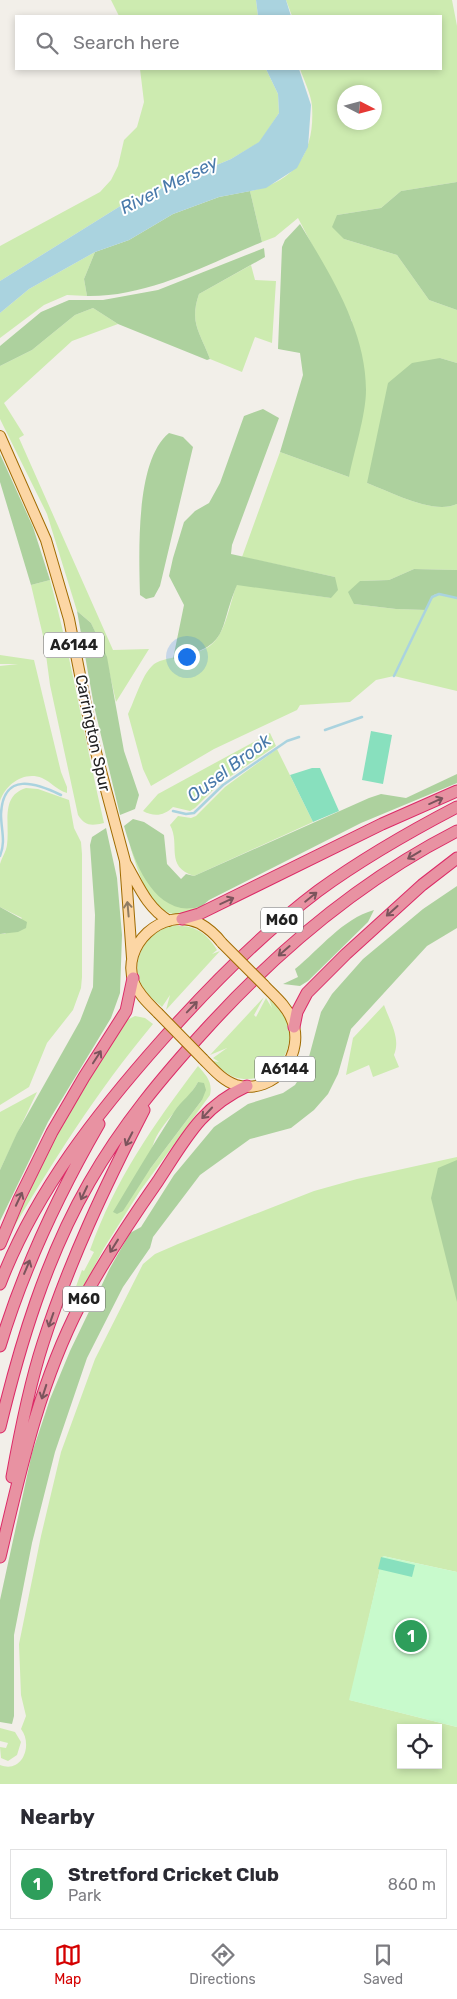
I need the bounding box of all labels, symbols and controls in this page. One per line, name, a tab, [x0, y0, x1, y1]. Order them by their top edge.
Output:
search box	[15, 15, 442, 70]
icon: search	[33, 29, 61, 57]
text: Search here	[73, 31, 180, 54]
north arrow	[337, 85, 382, 130]
water label: River Mersey	[116, 150, 222, 219]
road number: A6144	[44, 632, 104, 658]
your location	[174, 644, 200, 670]
street label: Carrington Spur	[71, 673, 115, 793]
water label: Ousel Brook	[183, 729, 276, 807]
one-way arrow	[428, 795, 443, 805]
one-way arrow	[408, 850, 422, 860]
one-way arrow	[304, 892, 317, 903]
one-way arrow	[219, 896, 234, 905]
one-way arrow	[124, 902, 133, 918]
one-way arrow	[386, 906, 399, 917]
road number: M60	[261, 908, 303, 932]
one-way arrow	[277, 945, 290, 957]
one-way arrow	[186, 1001, 198, 1014]
one-way arrow	[92, 1050, 102, 1064]
road number: A6144	[255, 1056, 315, 1082]
one-way arrow	[201, 1106, 213, 1119]
one-way arrow	[124, 1131, 134, 1146]
one-way arrow	[79, 1185, 88, 1200]
one-way arrow	[15, 1192, 24, 1207]
one-way arrow	[109, 1238, 119, 1252]
one-way arrow	[24, 1259, 33, 1274]
road number: M60	[63, 1286, 105, 1312]
one-way arrow	[46, 1311, 55, 1327]
one-way arrow	[39, 1384, 49, 1400]
pin: 1	[395, 1617, 427, 1655]
map controls	[397, 1724, 442, 1769]
button: locate	[397, 1724, 442, 1769]
text: Nearby	[20, 1804, 95, 1829]
text: Stretford Cricket Club	[68, 1863, 279, 1886]
text: 1	[33, 1875, 41, 1894]
text: 860 m	[388, 1875, 436, 1894]
text: Park	[68, 1886, 101, 1905]
tab: Map	[54, 1941, 82, 1988]
tab: Directions	[189, 1941, 256, 1988]
tab: Saved	[363, 1941, 403, 1988]

